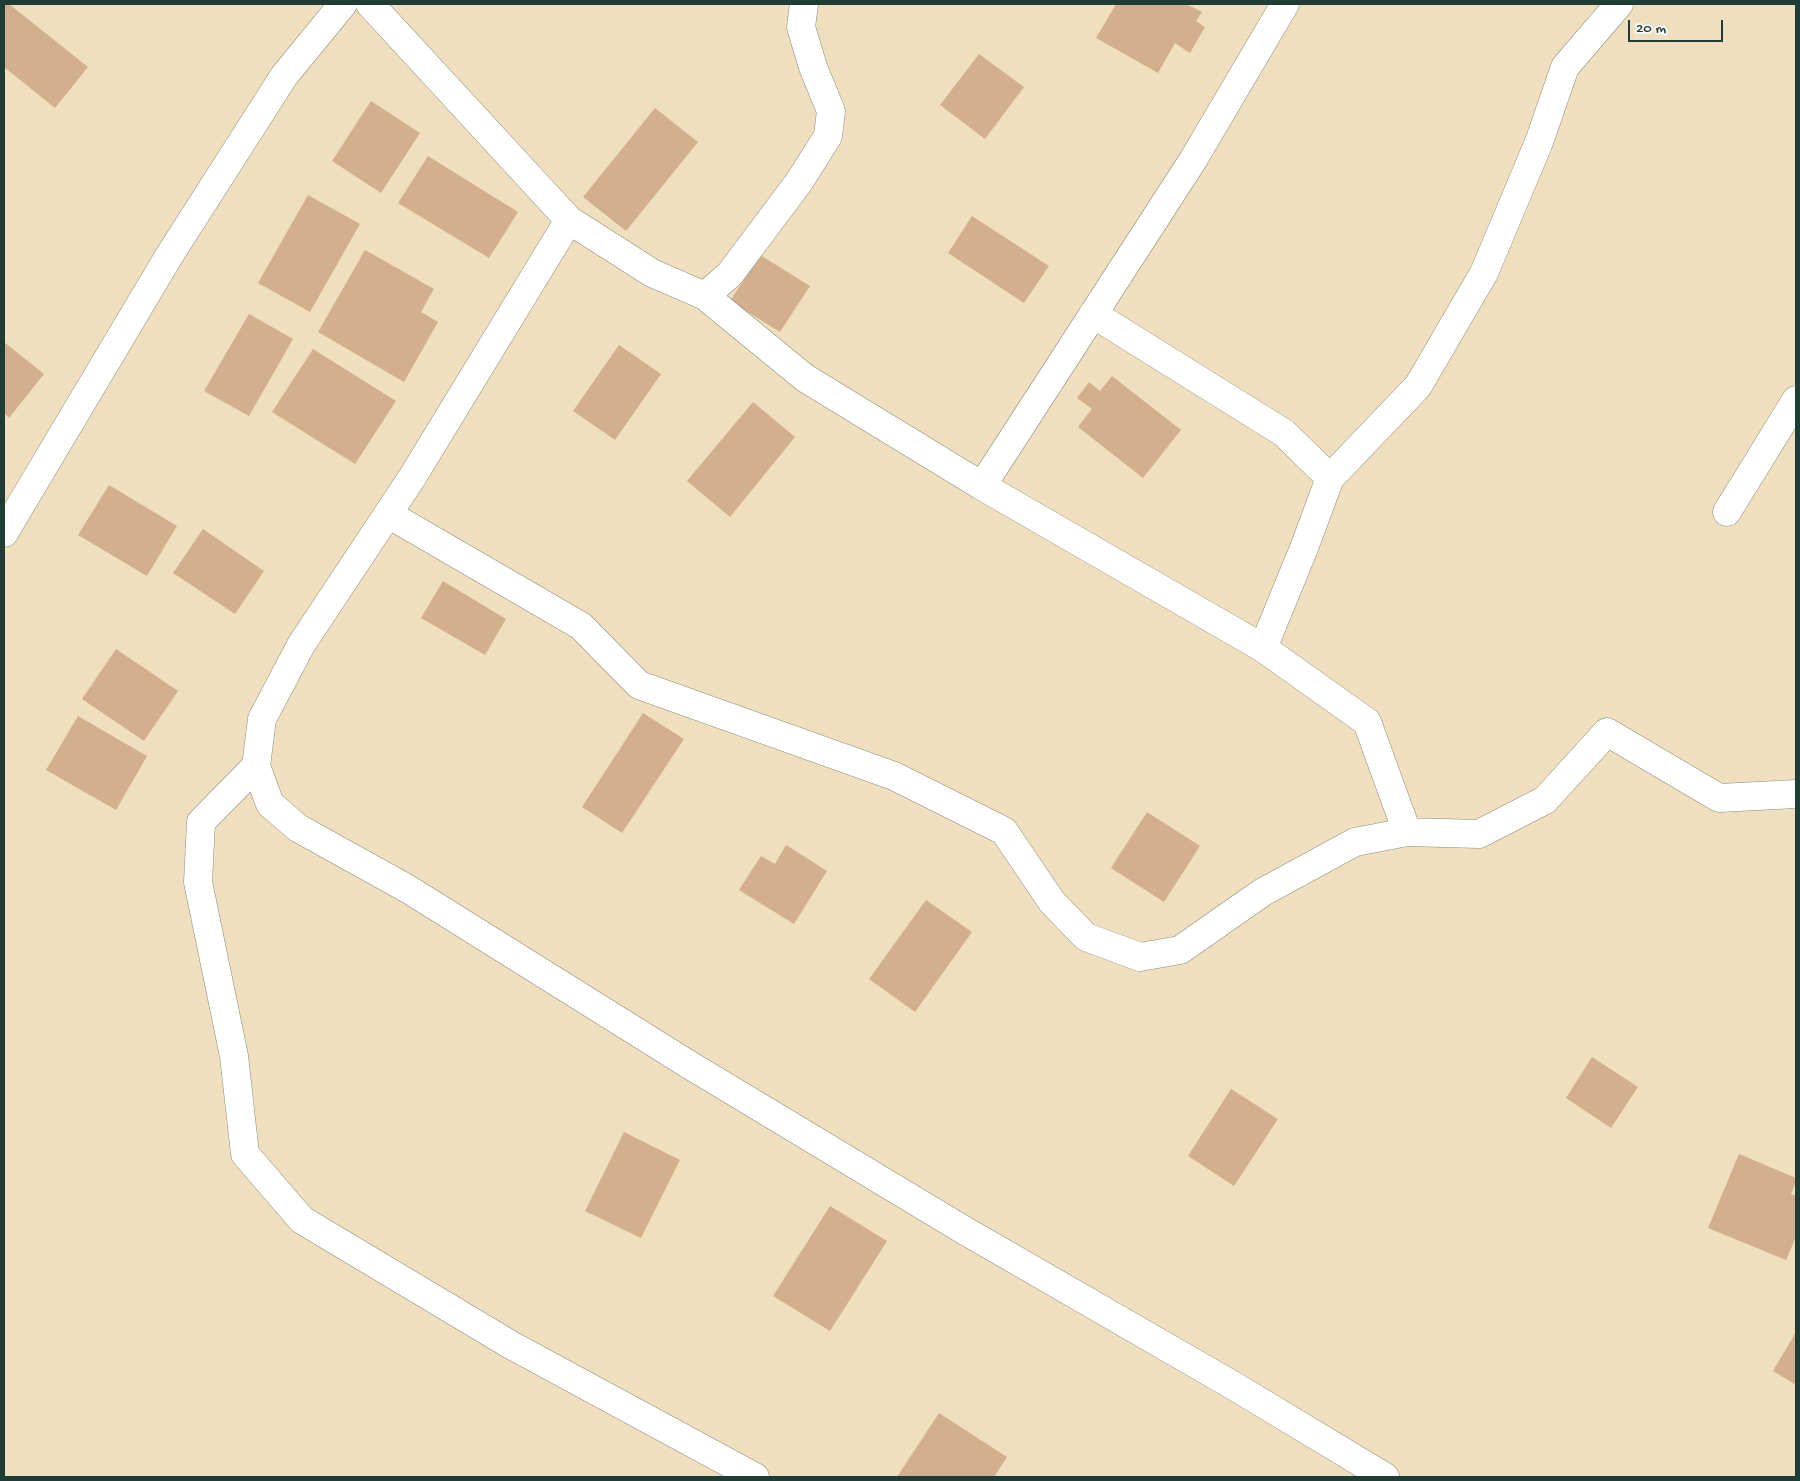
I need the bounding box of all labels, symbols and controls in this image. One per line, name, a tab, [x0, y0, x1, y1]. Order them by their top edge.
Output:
scale bar	[1630, 10, 1725, 42]
text: 20 m	[1636, 20, 1666, 38]

